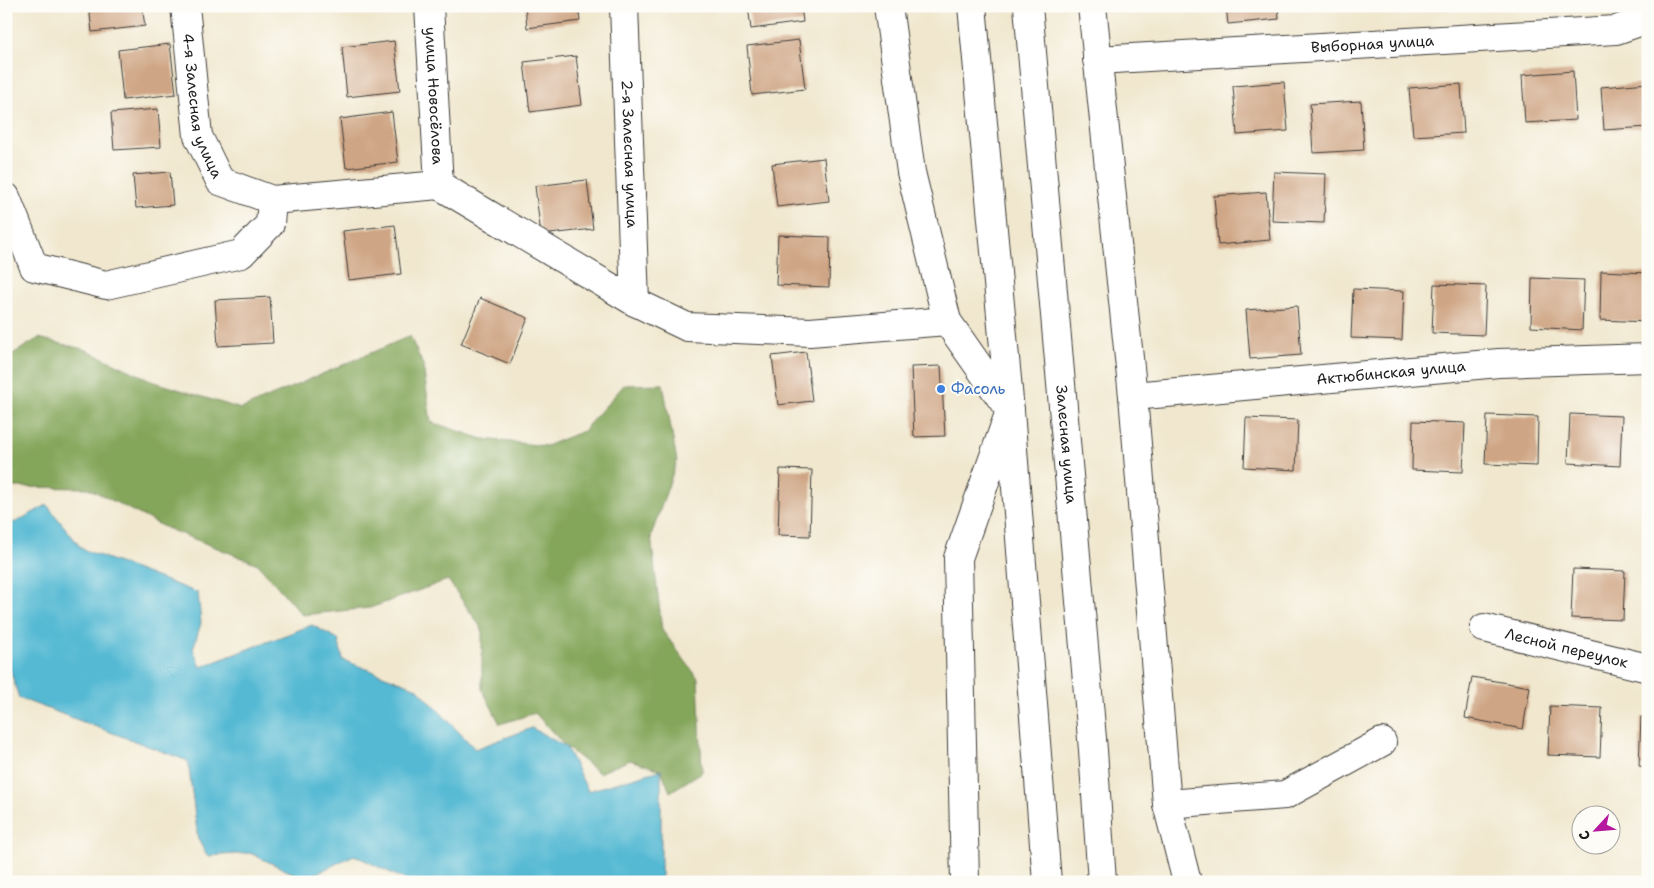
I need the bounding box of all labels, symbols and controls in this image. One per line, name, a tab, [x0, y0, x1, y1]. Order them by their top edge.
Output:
street label: улица Новосёлова	[420, 27, 448, 166]
street label: Выборная улица	[1310, 30, 1435, 58]
street label: 4-я Залесная улица	[178, 32, 227, 182]
street label: 2-я Залесная улица	[617, 79, 642, 229]
street label: Актюбинская улица	[1315, 356, 1467, 389]
place label: Фасоль	[951, 379, 1006, 399]
marker: Фасоль	[935, 383, 947, 395]
street label: Залесная улица	[1051, 384, 1082, 505]
street label: Лесной переулок	[1503, 624, 1630, 673]
north arrow	[1572, 806, 1622, 856]
text: С	[1574, 828, 1594, 844]

